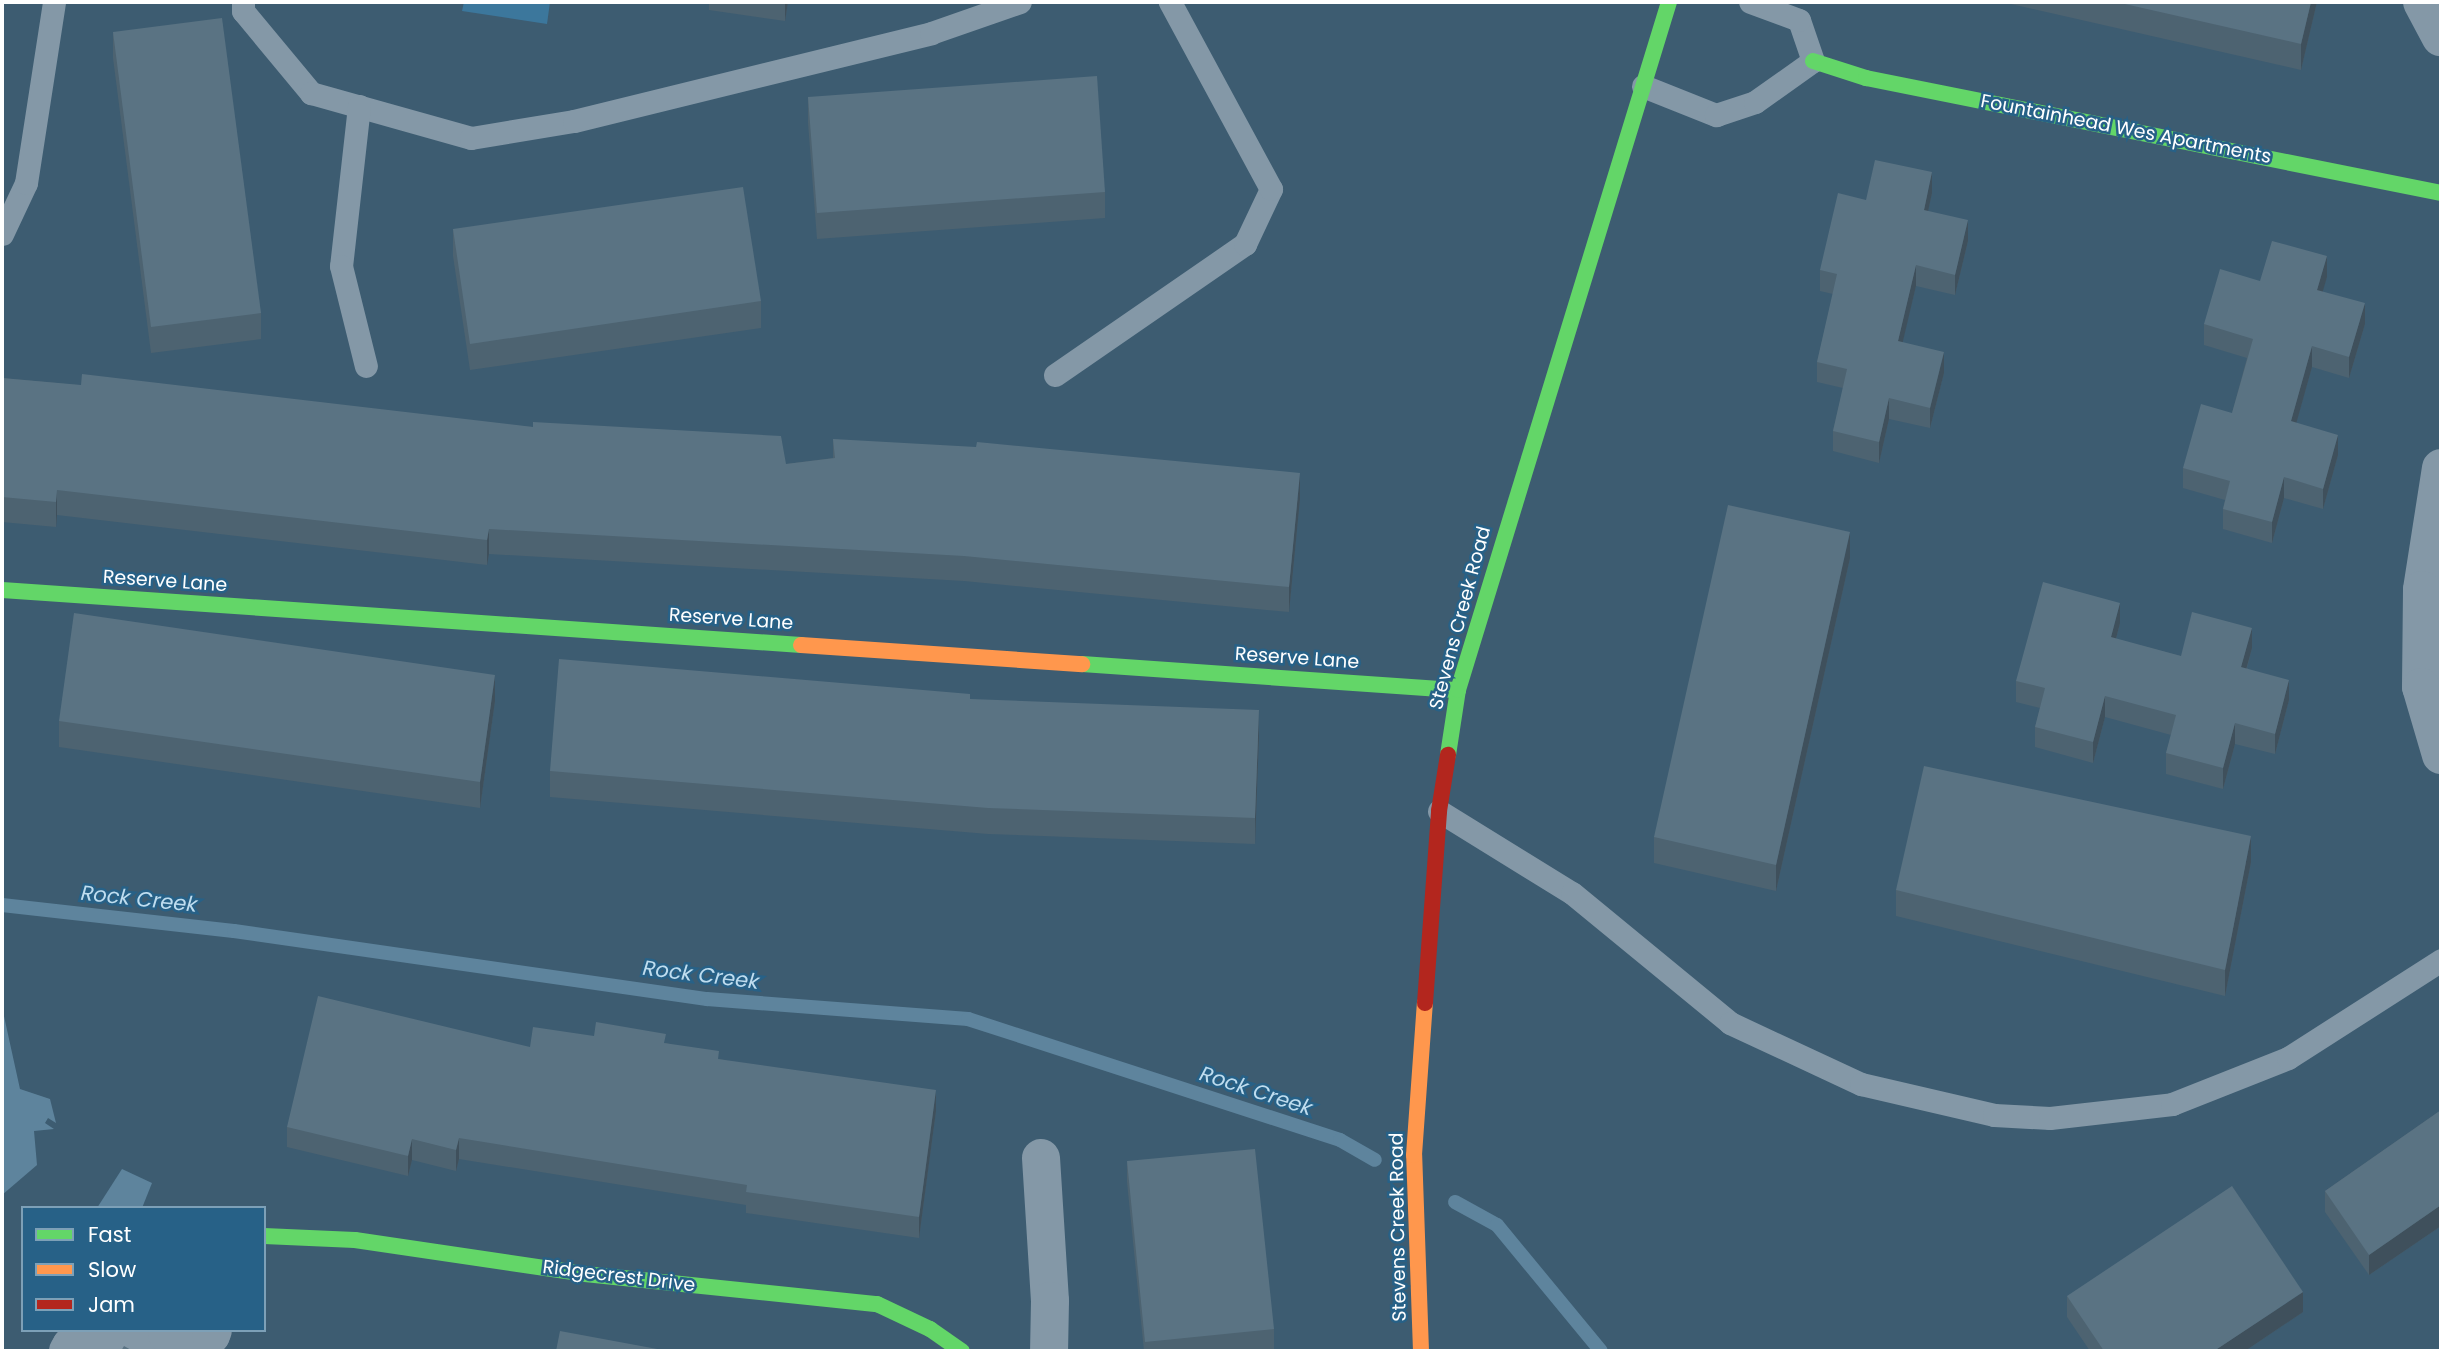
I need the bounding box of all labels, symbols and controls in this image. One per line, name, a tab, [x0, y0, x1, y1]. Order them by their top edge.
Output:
street label: Fountainhead Wes Apartments	[1979, 90, 2273, 168]
street label: Stevens Creek Road	[1425, 524, 1495, 712]
street label: Reserve Lane	[102, 565, 228, 597]
street label: Reserve Lane	[668, 603, 794, 635]
street label: Reserve Lane	[1234, 642, 1360, 674]
water label: Rock Creek	[80, 880, 198, 918]
water label: Rock Creek	[641, 955, 761, 995]
water label: Rock Creek	[1197, 1061, 1315, 1121]
street label: Stevens Creek Road	[1385, 1132, 1411, 1322]
legend	[21, 1206, 266, 1332]
text: Fast	[88, 1220, 131, 1249]
text: Slow	[88, 1255, 136, 1284]
street label: Ridgecrest Drive	[541, 1255, 697, 1297]
text: Jam	[88, 1290, 135, 1319]

